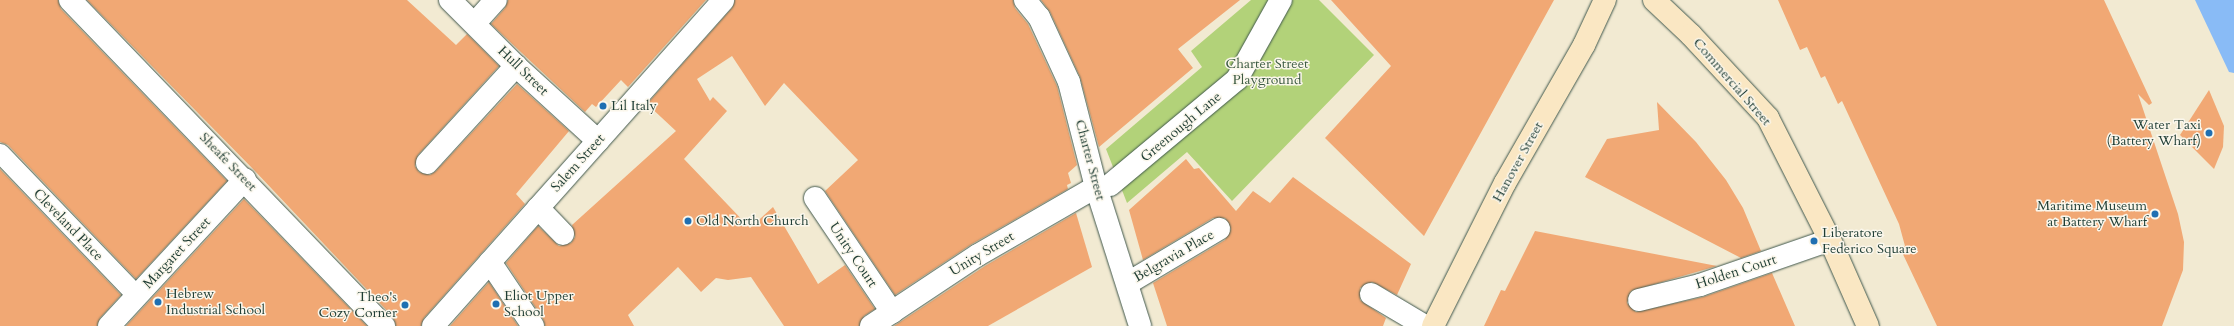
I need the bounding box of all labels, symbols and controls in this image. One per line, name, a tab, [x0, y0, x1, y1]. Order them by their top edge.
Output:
street label: Commercial Street	[1689, 35, 1775, 129]
street label: Hull Street	[494, 43, 552, 99]
park label: Charter Street Playground	[1226, 56, 1308, 88]
street label: Greenough Lane	[1137, 88, 1225, 166]
place label: Lil Italy	[611, 98, 657, 114]
marker: Lil Italy	[598, 101, 608, 111]
place label: Water Taxi (Battery Wharf)	[2107, 117, 2201, 150]
street label: Charter Street	[1071, 118, 1109, 202]
street label: Hanover Street	[1489, 119, 1547, 205]
marker: Water Taxi (Battery Wharf)	[2204, 128, 2214, 138]
street label: Sheafe Street	[196, 129, 260, 195]
street label: Salem Street	[548, 131, 608, 195]
street label: Cleveland Place	[29, 186, 107, 264]
place label: Maritime Museum at Battery Wharf	[2037, 198, 2147, 230]
marker: Maritime Museum at Battery Wharf	[2150, 209, 2160, 219]
place label: Old North Church	[696, 213, 809, 229]
street label: Margaret Street	[140, 214, 214, 292]
marker: Old North Church	[683, 216, 693, 226]
street label: Unity Court	[825, 219, 881, 291]
place label: Liberatore Federico Square	[1822, 225, 1917, 258]
street label: Belgravia Place	[1131, 226, 1217, 286]
street label: Unity Street	[947, 228, 1017, 280]
marker: Liberatore Federico Square	[1809, 236, 1819, 246]
street label: Holden Court	[1694, 251, 1778, 293]
place label: Hebrew Industrial School	[166, 286, 265, 318]
place label: Eliot Upper School	[504, 288, 574, 320]
place label: Theo's Cozy Corner	[319, 289, 397, 322]
marker: Hebrew Industrial School	[153, 297, 163, 307]
marker: Eliot Upper School	[491, 299, 501, 309]
marker: Theo's Cozy Corner	[400, 300, 410, 310]

